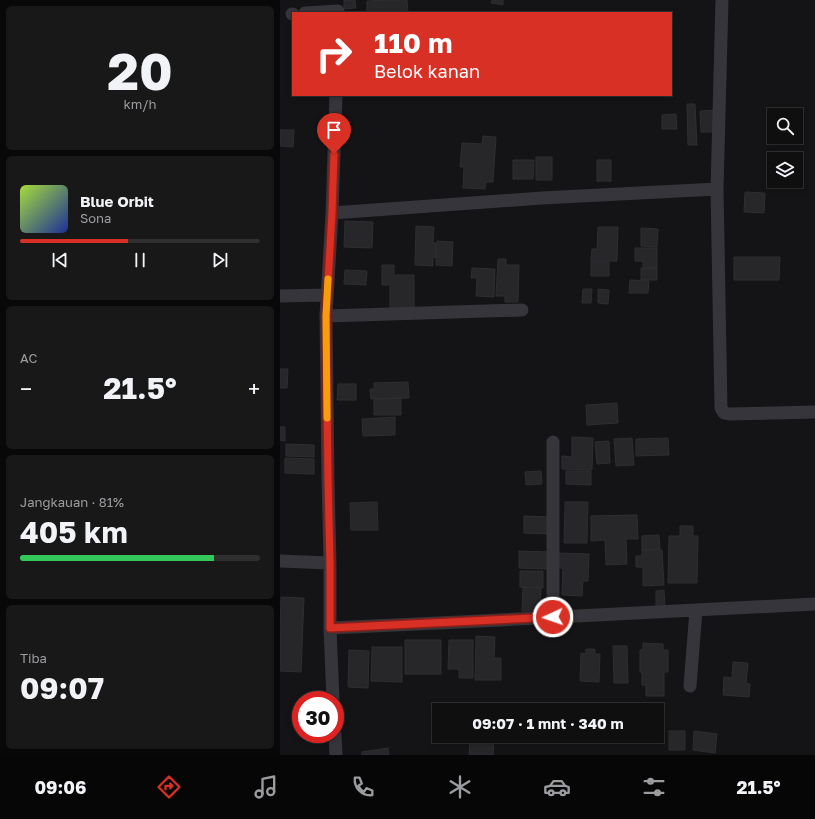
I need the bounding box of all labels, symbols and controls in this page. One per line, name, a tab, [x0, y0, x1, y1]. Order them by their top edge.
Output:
text: 110 m	[374, 26, 453, 59]
icon: right	[308, 28, 360, 80]
text: 20	[107, 39, 173, 101]
text: Belok kanan	[374, 60, 480, 82]
text: km/h	[123, 96, 157, 112]
map controls	[767, 108, 803, 188]
button: search	[767, 108, 803, 144]
pin	[317, 113, 351, 154]
icon: arrive	[323, 119, 345, 141]
button: layers	[767, 152, 803, 188]
text: Blue Orbit	[80, 192, 154, 210]
text: Sona	[80, 210, 111, 226]
icon: previous	[49, 249, 71, 271]
icon: pause	[129, 249, 151, 271]
icon: next	[209, 249, 231, 271]
text: AC	[20, 350, 37, 366]
text: 21.5°	[103, 370, 177, 406]
text: −	[20, 375, 32, 402]
text: +	[248, 375, 260, 402]
text: Jangkauan · 81%	[20, 494, 124, 510]
text: 405 km	[20, 514, 128, 550]
position arrow	[532, 596, 574, 638]
text: Tiba	[20, 650, 47, 666]
text: 09:07	[20, 670, 104, 706]
speed limit sign: 30	[292, 691, 344, 743]
text: 09:07 · 1 mnt · 340 m	[472, 714, 624, 732]
icon: directions	[155, 773, 183, 801]
icon: music	[252, 773, 280, 801]
icon: phone	[349, 773, 377, 801]
icon: climate	[446, 773, 474, 801]
icon: car	[543, 773, 571, 801]
icon: filters	[640, 773, 668, 801]
text: 09:06	[34, 776, 86, 798]
text: 21.5°	[736, 776, 780, 798]

